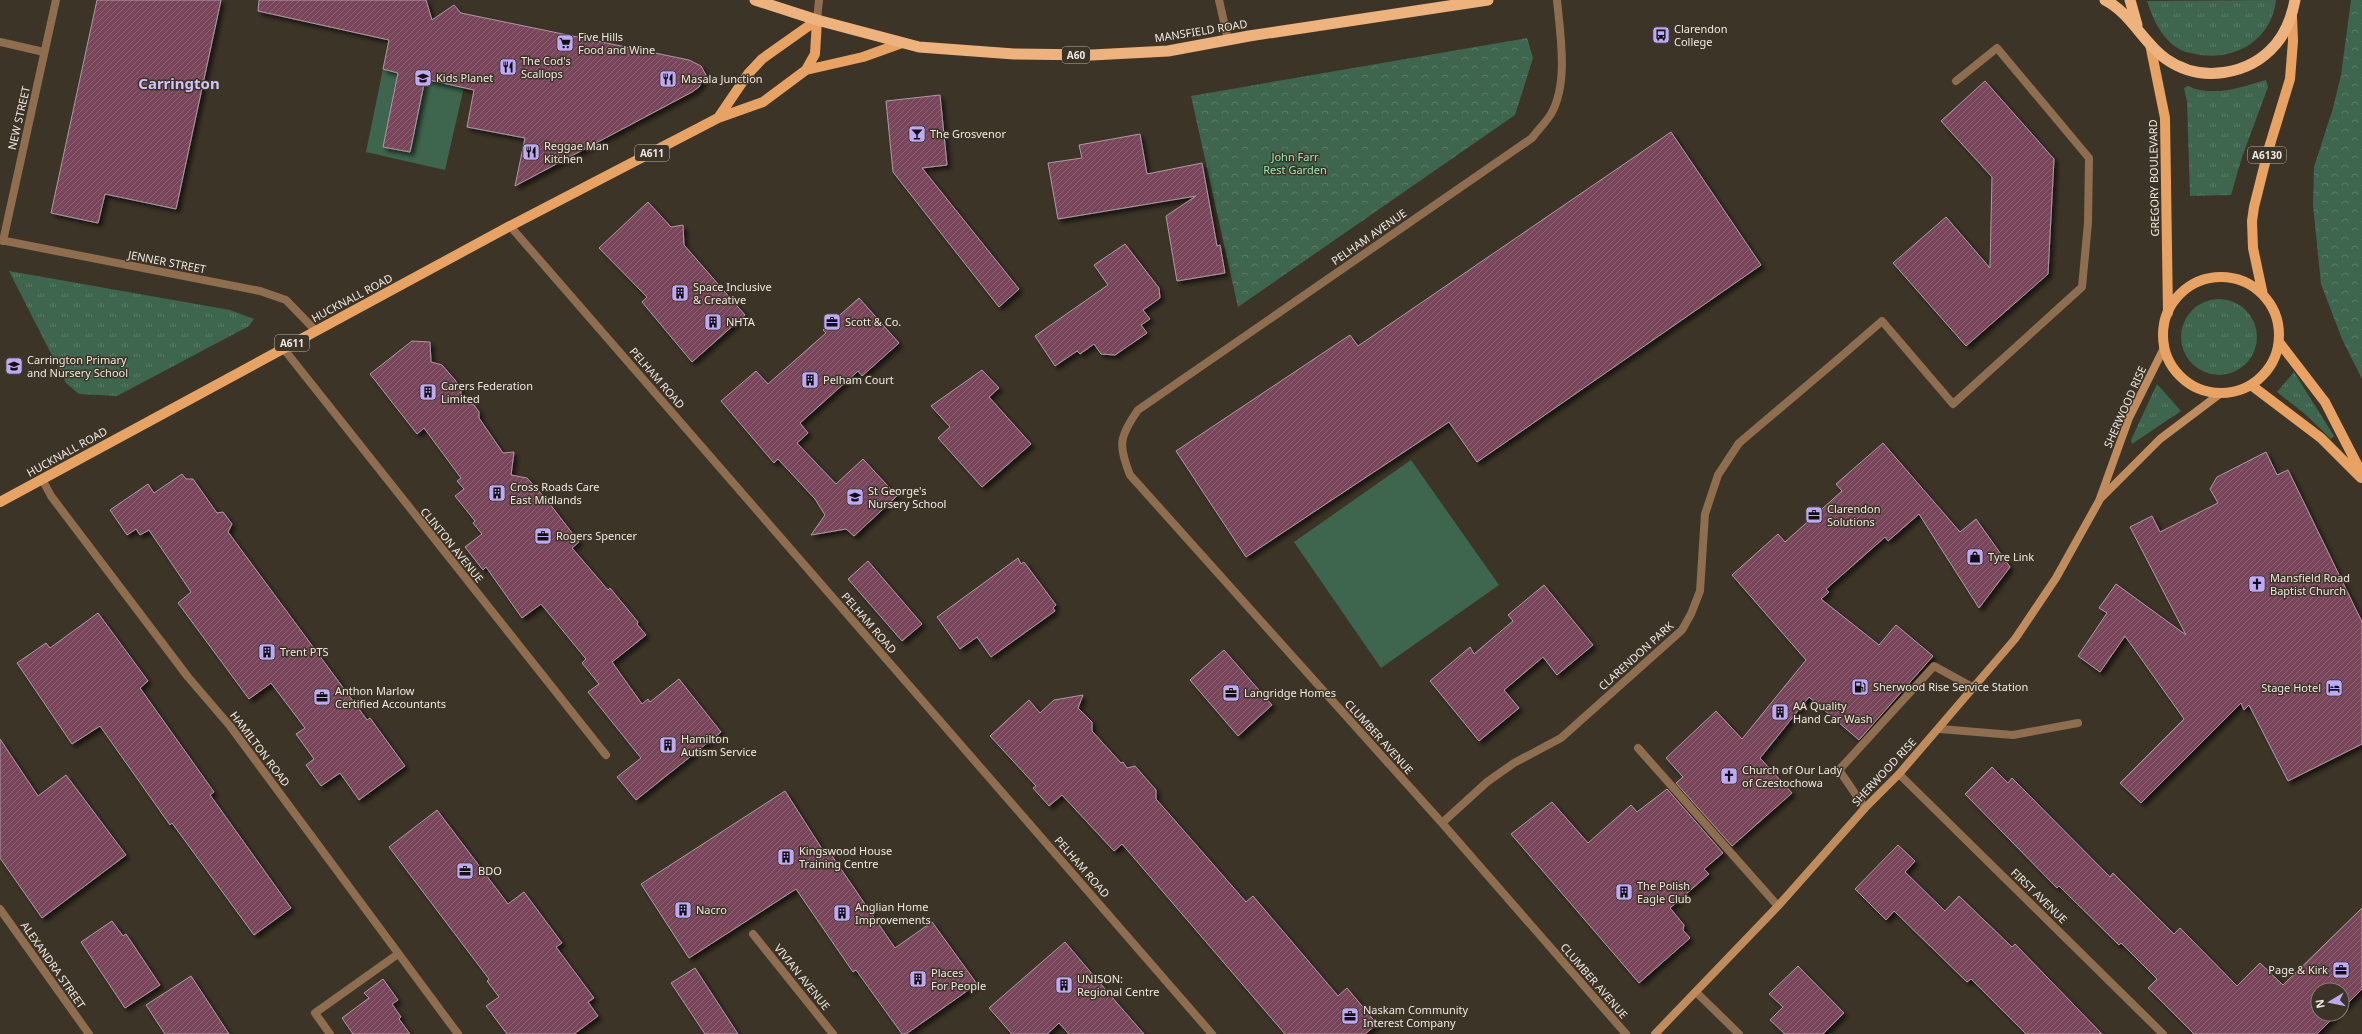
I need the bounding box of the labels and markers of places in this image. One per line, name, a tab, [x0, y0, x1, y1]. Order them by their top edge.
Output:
place label: Clarendon College	[1674, 21, 1728, 49]
bus stop icon: Clarendon College	[1651, 25, 1671, 45]
place label: Five Hills Food and Wine	[578, 29, 655, 57]
supermarket icon: Five Hills Food and Wine	[555, 33, 575, 53]
place label: The Cod's Scallops	[521, 53, 571, 81]
restaurant icon: The Cod's Scallops	[498, 57, 518, 77]
school or university icon: Kids Planet	[413, 68, 433, 88]
restaurant icon: Masala Junction	[658, 69, 678, 89]
place label: Kids Planet	[436, 70, 493, 85]
place label: Masala Junction	[681, 71, 763, 86]
bar icon: The Grosvenor	[907, 124, 927, 144]
place label: The Grosvenor	[930, 126, 1006, 141]
place label: Reggae Man Kitchen	[544, 138, 609, 166]
restaurant icon: Reggae Man Kitchen	[521, 142, 541, 162]
place label: Space Inclusive & Creative	[693, 279, 772, 307]
building icon: Space Inclusive & Creative	[670, 283, 690, 303]
building icon: NHTA	[703, 312, 723, 332]
office icon: Scott & Co.	[822, 312, 842, 332]
place label: NHTA	[726, 314, 756, 329]
place label: Scott & Co.	[845, 314, 901, 329]
place label: Carrington Primary and Nursery School	[27, 352, 128, 380]
school or university icon: Carrington Primary and Nursery School	[4, 356, 24, 376]
building icon: Pelham Court	[800, 370, 820, 390]
place label: Pelham Court	[823, 372, 894, 387]
place label: Carers Federation Limited	[441, 378, 533, 406]
building icon: Carers Federation Limited	[418, 382, 438, 402]
place label: Cross Roads Care East Midlands	[510, 479, 600, 507]
building icon: Cross Roads Care East Midlands	[487, 483, 507, 503]
place label: St George's Nursery School	[868, 483, 946, 511]
school or university icon: St George's Nursery School	[845, 487, 865, 507]
place label: Clarendon Solutions	[1827, 501, 1881, 529]
office icon: Clarendon Solutions	[1804, 505, 1824, 525]
office icon: Rogers Spencer	[533, 526, 553, 546]
place label: Rogers Spencer	[556, 528, 637, 543]
shop icon: Tyre Link	[1965, 547, 1985, 567]
place label: Tyre Link	[1988, 549, 2034, 564]
place label: Mansfield Road Baptist Church	[2270, 570, 2350, 598]
church icon: Mansfield Road Baptist Church	[2247, 574, 2267, 594]
building icon: Trent PTS	[257, 642, 277, 662]
place label: Trent PTS	[280, 644, 329, 659]
fuel station icon: Sherwood Rise Service Station	[1850, 677, 1870, 697]
hotel icon: Stage Hotel	[2324, 678, 2344, 698]
place label: Sherwood Rise Service Station	[1873, 679, 2028, 694]
place label: Stage Hotel	[2261, 680, 2321, 695]
place label: Anthon Marlow Certified Accountants	[335, 683, 446, 711]
office icon: Langridge Homes	[1221, 683, 1241, 703]
place label: Langridge Homes	[1244, 685, 1336, 700]
office icon: Anthon Marlow Certified Accountants	[312, 687, 332, 707]
place label: AA Quality Hand Car Wash	[1793, 698, 1873, 726]
building icon: AA Quality Hand Car Wash	[1770, 702, 1790, 722]
place label: Hamilton Autism Service	[681, 731, 757, 759]
building icon: Hamilton Autism Service	[658, 735, 678, 755]
place label: Church of Our Lady of Czestochowa	[1742, 762, 1843, 790]
church icon: Church of Our Lady of Czestochowa	[1719, 766, 1739, 786]
place label: Kingswood House Training Centre	[799, 843, 892, 871]
building icon: Kingswood House Training Centre	[776, 847, 796, 867]
office icon: BDO	[455, 861, 475, 881]
place label: BDO	[478, 863, 502, 878]
place label: The Polish Eagle Club	[1637, 878, 1692, 906]
building icon: The Polish Eagle Club	[1614, 882, 1634, 902]
place label: Anglian Home Improvements	[855, 899, 931, 927]
building icon: Nacro	[673, 900, 693, 920]
place label: Nacro	[696, 902, 727, 917]
building icon: Anglian Home Improvements	[832, 903, 852, 923]
office icon: Page & Kirk	[2331, 960, 2351, 980]
place label: Page & Kirk	[2268, 962, 2328, 977]
place label: Places For People	[931, 965, 986, 993]
building icon: Places For People	[908, 969, 928, 989]
place label: UNISON: Regional Centre	[1077, 971, 1159, 999]
building icon: UNISON: Regional Centre	[1054, 975, 1074, 995]
place label: Naskam Community Interest Company	[1363, 1002, 1469, 1030]
office icon: Naskam Community Interest Company	[1340, 1006, 1360, 1026]

